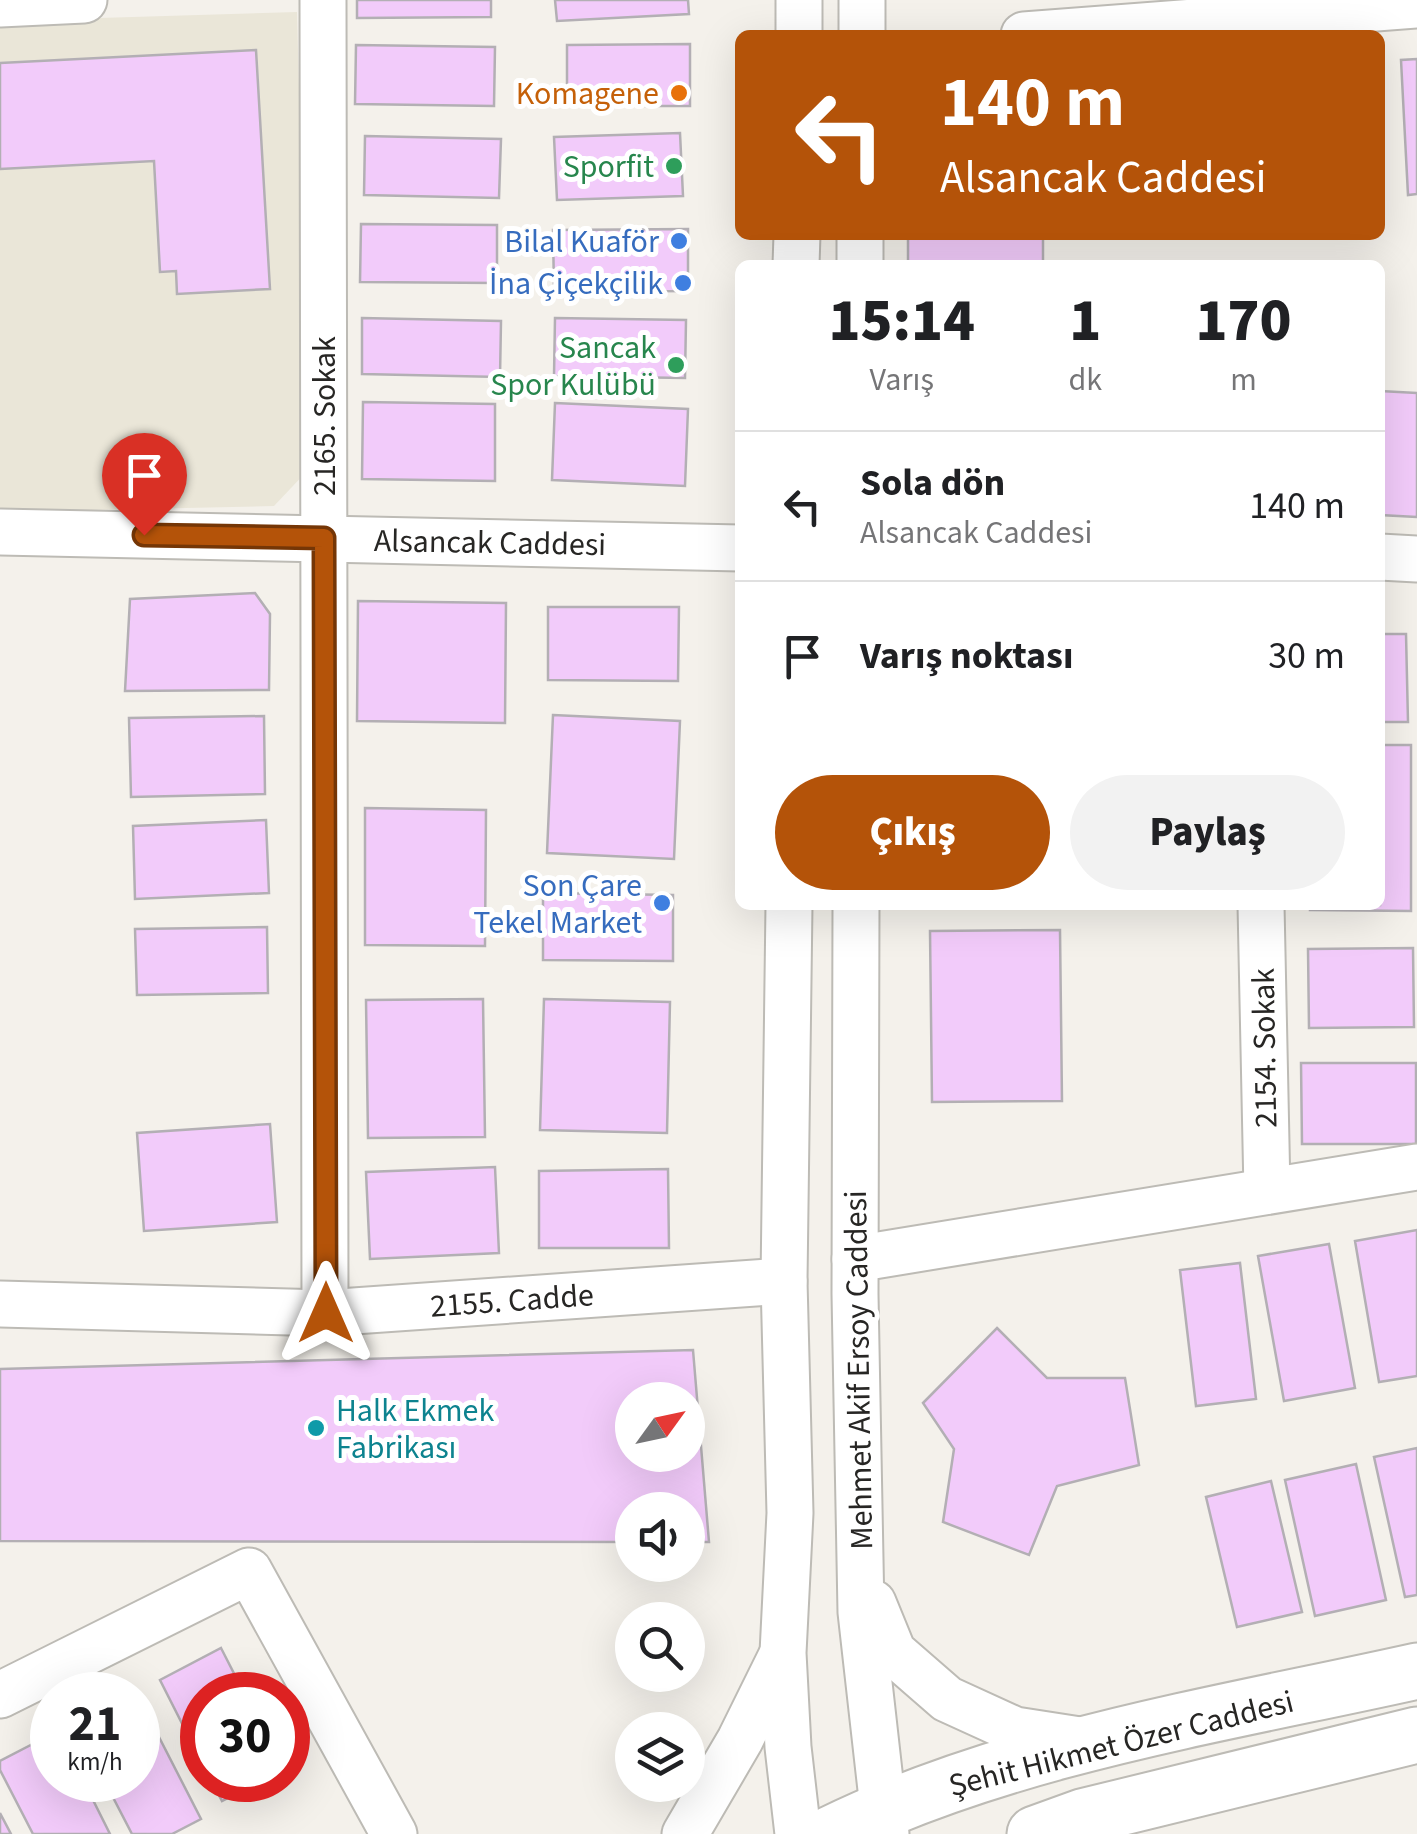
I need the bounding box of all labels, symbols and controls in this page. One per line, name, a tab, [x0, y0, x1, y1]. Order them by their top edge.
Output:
text: 140 m	[940, 53, 1125, 153]
icon: left	[775, 70, 905, 200]
place label: Komagene	[516, 71, 659, 117]
marker: Komagene	[668, 82, 690, 104]
place label: Sporfit	[563, 144, 654, 190]
text: Alsancak Caddesi	[940, 146, 1267, 210]
marker: Sporfit	[663, 155, 685, 177]
place label: Bilal Kuaför	[504, 219, 660, 265]
marker: Bilal Kuaför	[668, 230, 690, 252]
place label: İna Çiçekçilik	[489, 261, 663, 307]
marker: İna Çiçekçilik	[672, 272, 694, 294]
text: 15:14	[828, 279, 975, 364]
text: 1	[1069, 279, 1101, 364]
text: 170	[1196, 279, 1292, 364]
place label: Sancak Spor Kulübü	[490, 325, 656, 408]
street label: 2165. Sokak	[302, 336, 348, 496]
marker: Sancak Spor Kulübü	[665, 354, 687, 376]
text: Varış	[870, 357, 934, 403]
text: dk	[1069, 357, 1102, 403]
text: m	[1230, 357, 1257, 403]
pin	[102, 433, 187, 536]
icon: arrive	[117, 448, 172, 503]
text: Sola dön	[860, 456, 1005, 510]
icon: left	[775, 479, 830, 534]
text: 140 m	[1249, 479, 1345, 533]
text: Alsancak Caddesi	[860, 510, 1092, 556]
street label: Alsancak Caddesi	[373, 518, 607, 568]
icon: arrive	[775, 629, 830, 684]
text: Varış noktası	[860, 629, 1073, 683]
text: 30 m	[1268, 629, 1345, 683]
button: Çıkış	[775, 775, 1050, 890]
button: Paylaş	[1070, 775, 1345, 890]
place label: Son Çare Tekel Market	[473, 863, 642, 946]
marker: Son Çare Tekel Market	[651, 892, 673, 914]
street label: 2154. Sokak	[1241, 967, 1289, 1128]
street label: Mehmet Akif Ersoy Caddesi	[833, 1190, 885, 1550]
position arrow	[274, 1261, 378, 1365]
street label: 2155. Cadde	[429, 1272, 595, 1330]
north arrow	[615, 1382, 705, 1472]
map controls	[615, 1382, 705, 1802]
place label: Halk Ekmek Fabrikası	[336, 1388, 494, 1471]
marker: Halk Ekmek Fabrikası	[305, 1417, 327, 1439]
button: sound	[615, 1492, 705, 1582]
button: search	[615, 1602, 705, 1692]
speed limit sign: 30	[180, 1672, 310, 1802]
street label: Şehit Hikmet Özer Caddesi	[944, 1679, 1299, 1809]
text: 21	[69, 1689, 121, 1760]
button: layers	[615, 1712, 705, 1802]
text: km/h	[67, 1744, 123, 1780]

